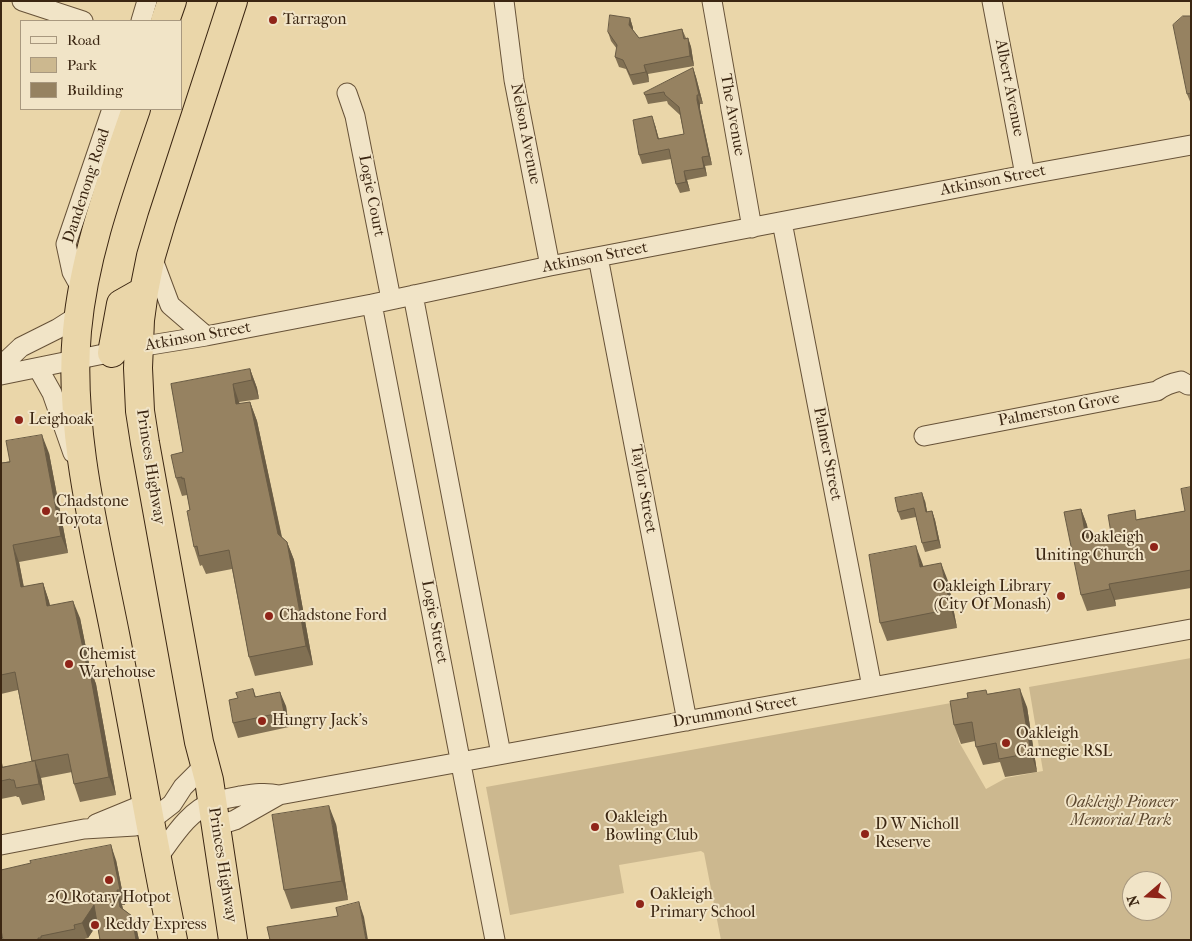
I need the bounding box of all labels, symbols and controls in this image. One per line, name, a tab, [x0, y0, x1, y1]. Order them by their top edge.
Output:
place label: Tarragon	[283, 10, 347, 30]
marker: Tarragon	[267, 14, 279, 26]
legend	[20, 20, 182, 110]
text: Road	[67, 31, 100, 49]
street label: Albert Avenue	[990, 38, 1028, 138]
text: Park	[67, 56, 97, 74]
street label: The Avenue	[715, 72, 749, 158]
text: Building	[67, 81, 123, 99]
street label: Nelson Avenue	[506, 82, 544, 186]
street label: Dandenong Road	[59, 126, 115, 246]
street label: Logie Court	[354, 154, 388, 238]
street label: Atkinson Street	[939, 161, 1047, 201]
street label: Atkinson Street	[541, 238, 649, 278]
street label: Atkinson Street	[144, 318, 252, 356]
street label: Palmerston Grove	[997, 389, 1121, 431]
street label: Palmer Street	[809, 406, 845, 502]
street label: Princes Highway	[131, 408, 169, 526]
place label: Leighoak	[29, 410, 93, 430]
marker: Leighoak	[13, 414, 25, 426]
street label: Taylor Street	[626, 443, 660, 535]
place label: Chadstone Toyota	[56, 492, 129, 530]
marker: Chadstone Toyota	[40, 505, 52, 517]
place label: Oakleigh Uniting Church	[1035, 528, 1144, 566]
marker: Oakleigh Uniting Church	[1148, 541, 1160, 553]
place label: Oakleigh Library (City Of Monash)	[933, 577, 1051, 615]
street label: Logie Street	[416, 579, 452, 665]
marker: Oakleigh Library (City Of Monash)	[1055, 590, 1067, 602]
place label: Chadstone Ford	[279, 606, 387, 626]
marker: Chadstone Ford	[263, 610, 275, 622]
place label: Chemist Warehouse	[79, 645, 155, 683]
marker: Chemist Warehouse	[63, 658, 75, 670]
street label: Drummond Street	[671, 692, 799, 732]
place label: Hungry Jack's	[272, 711, 368, 731]
marker: Hungry Jack's	[256, 715, 268, 727]
place label: Oakleigh Carnegie RSL	[1016, 724, 1112, 762]
marker: Oakleigh Carnegie RSL	[1000, 737, 1012, 749]
park label: Oakleigh Pioneer Memorial Park	[1065, 793, 1177, 831]
street label: Princes Highway	[203, 806, 241, 924]
place label: Oakleigh Bowling Club	[605, 808, 698, 846]
place label: D W Nicholl Reserve	[875, 815, 959, 853]
marker: Oakleigh Bowling Club	[589, 821, 601, 833]
marker: D W Nicholl Reserve	[859, 828, 871, 840]
north arrow	[1122, 871, 1172, 921]
marker: 2Q Rotary Hotpot	[103, 874, 115, 886]
place label: Oakleigh Primary School	[650, 885, 755, 923]
place label: 2Q Rotary Hotpot	[47, 888, 171, 908]
text: N	[1124, 893, 1143, 909]
marker: Oakleigh Primary School	[634, 898, 646, 910]
place label: Reddy Express	[105, 915, 207, 935]
marker: Reddy Express	[89, 919, 101, 931]

